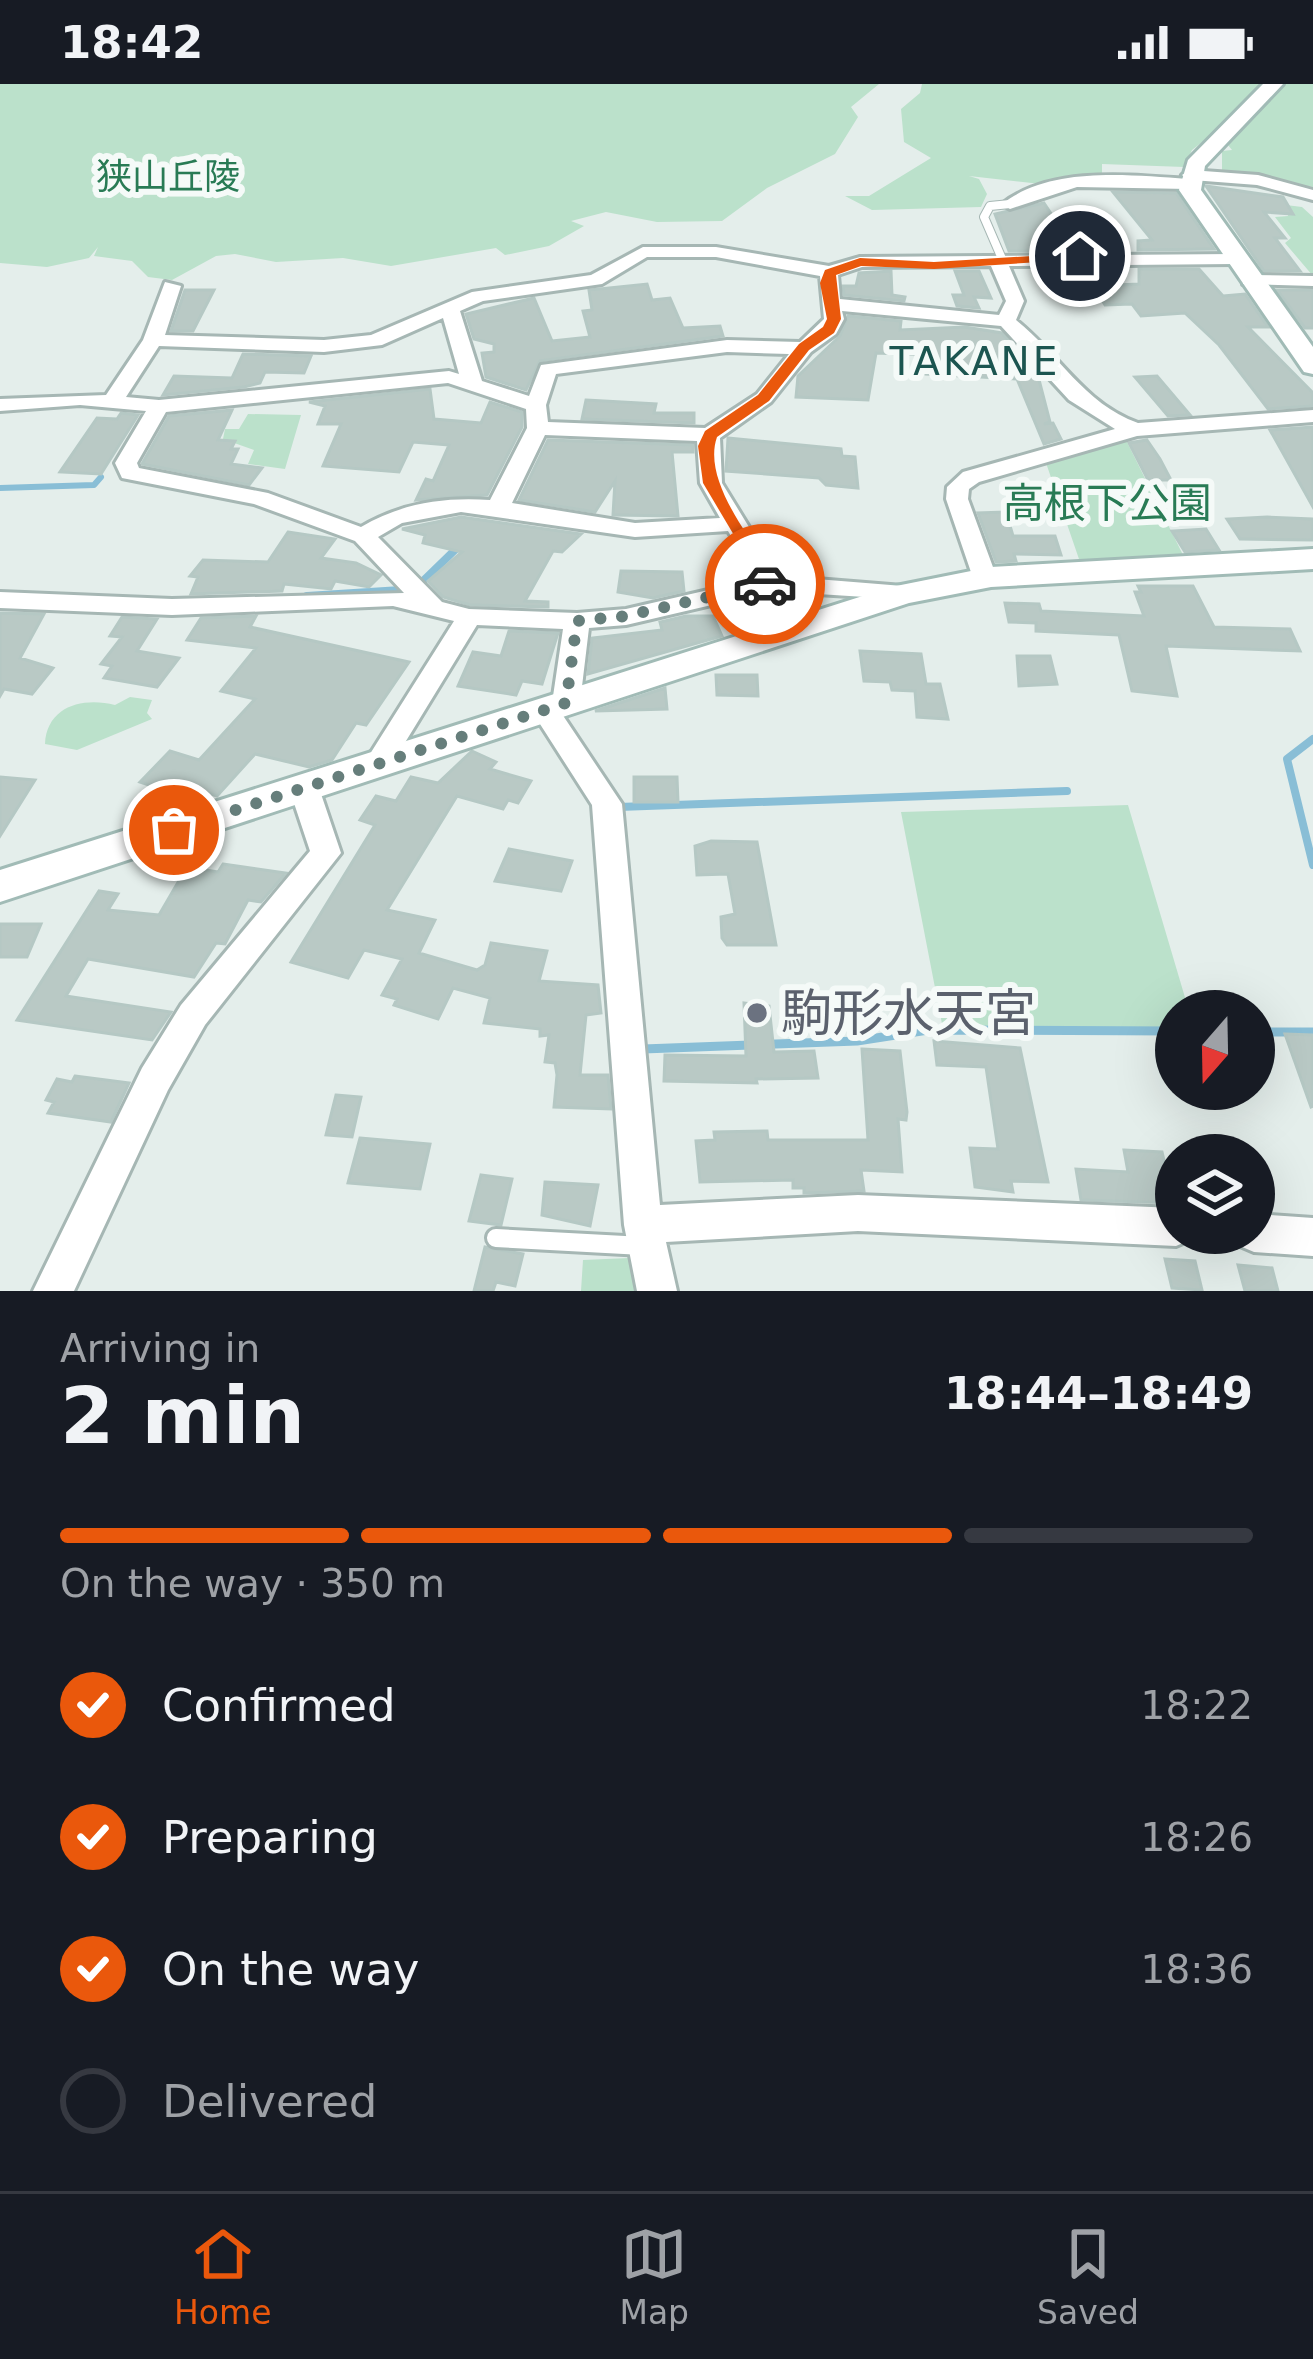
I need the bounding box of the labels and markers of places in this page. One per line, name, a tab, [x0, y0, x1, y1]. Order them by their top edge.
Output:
pin	[1029, 205, 1131, 307]
pin	[123, 779, 225, 881]
place label: 駒形水天宮	[781, 984, 1036, 1043]
marker: 駒形水天宮	[744, 1000, 770, 1026]

